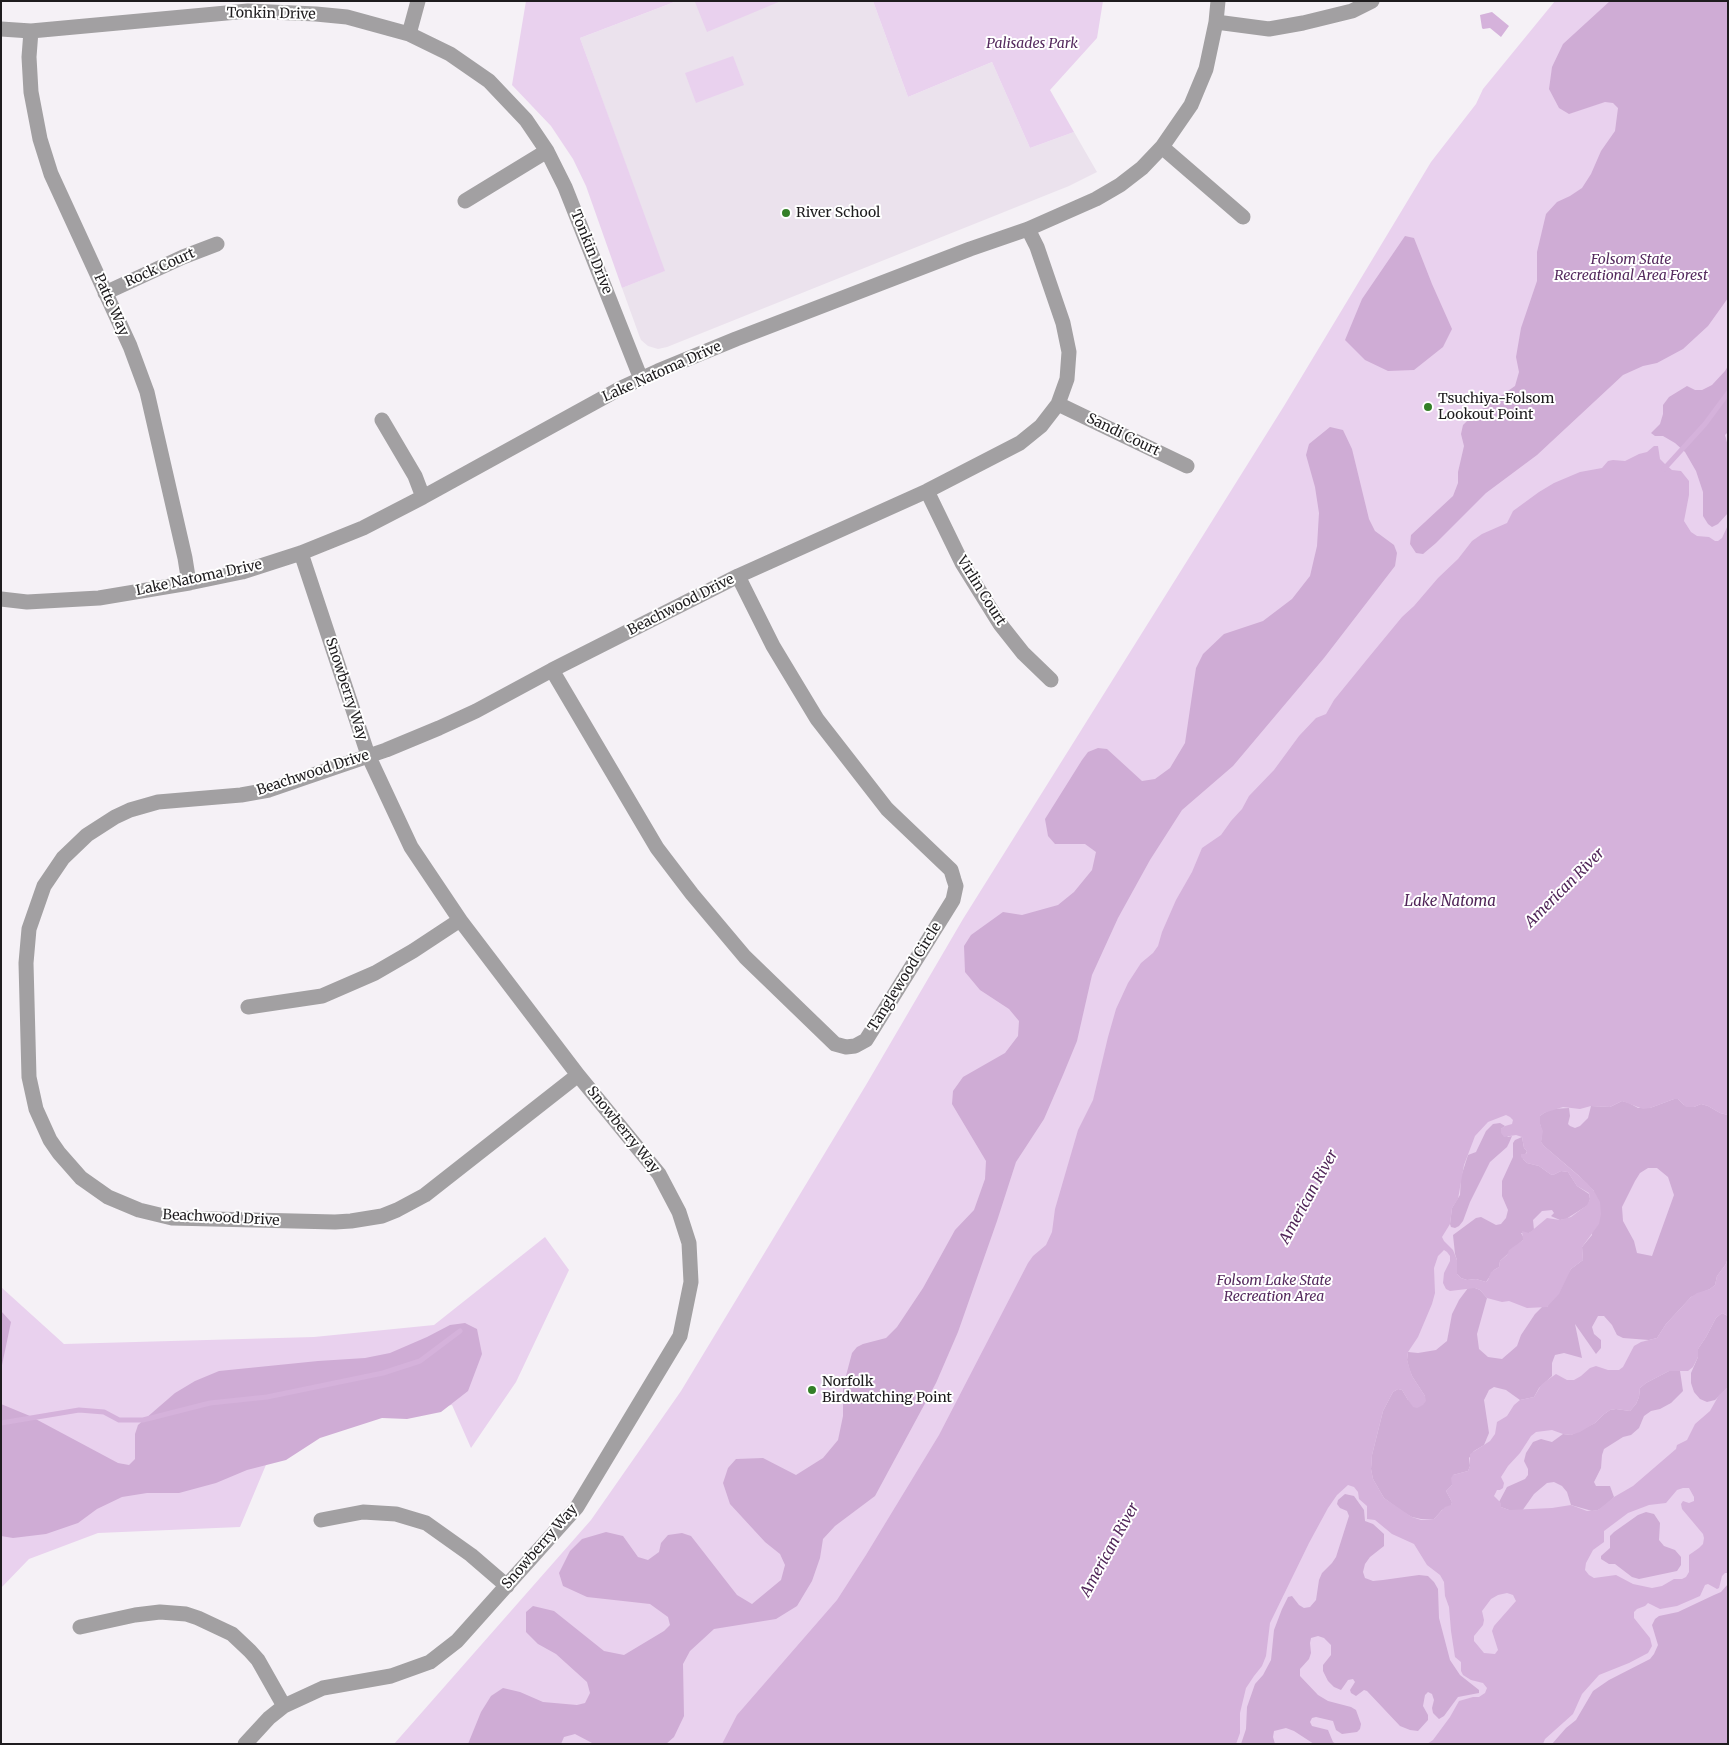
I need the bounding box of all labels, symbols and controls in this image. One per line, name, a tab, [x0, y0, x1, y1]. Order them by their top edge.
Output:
street label: Tonkin Drive	[226, 5, 316, 23]
park label: Palisades Park	[986, 36, 1078, 52]
place label: River School	[796, 205, 880, 221]
marker: River School	[780, 207, 792, 219]
street label: Tonkin Drive	[567, 208, 615, 296]
street label: Rock Court	[122, 245, 198, 291]
park label: Folsom State Recreational Area Forest	[1554, 252, 1708, 284]
street label: Patte Way	[90, 271, 132, 339]
street label: Lake Natoma Drive	[600, 338, 724, 406]
place label: Tsuchiya-Folsom Lookout Point	[1438, 391, 1554, 424]
marker: Tsuchiya-Folsom Lookout Point	[1422, 401, 1434, 413]
street label: Sandi Court	[1084, 410, 1162, 460]
street label: Virlin Court	[953, 553, 1009, 629]
street label: Lake Natoma Drive	[135, 556, 263, 600]
street label: Beachwood Drive	[625, 571, 737, 639]
street label: Snowberry Way	[322, 636, 370, 742]
street label: Beachwood Drive	[255, 747, 371, 799]
water label: American River	[1522, 845, 1608, 931]
water label: Lake Natoma	[1404, 893, 1496, 911]
street label: Tanglewood Circle	[865, 920, 945, 1034]
street label: Snowberry Way	[583, 1083, 663, 1177]
water label: American River	[1276, 1147, 1342, 1247]
street label: Beachwood Drive	[162, 1207, 280, 1229]
park label: Folsom Lake State Recreation Area	[1217, 1273, 1331, 1305]
place label: Norfolk Birdwatching Point	[822, 1374, 952, 1406]
marker: Norfolk Birdwatching Point	[806, 1384, 818, 1396]
water label: American River	[1077, 1500, 1143, 1600]
street label: Snowberry Way	[499, 1501, 581, 1593]

